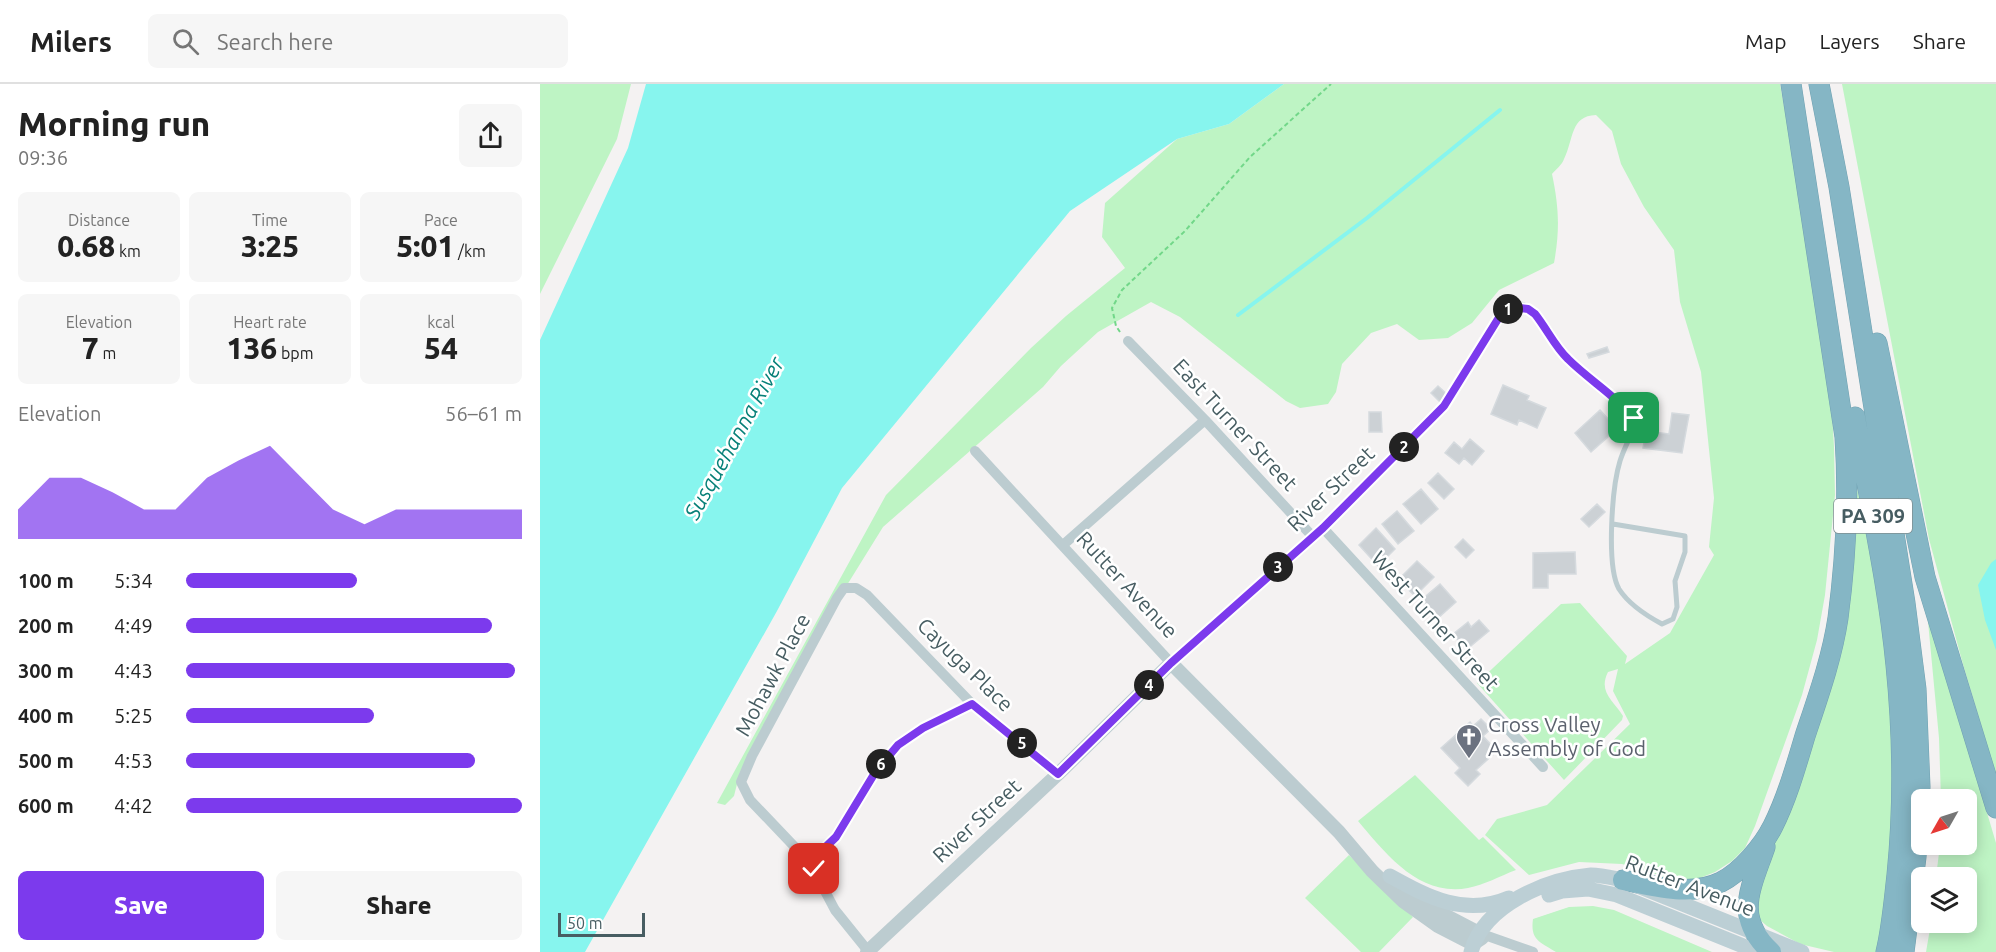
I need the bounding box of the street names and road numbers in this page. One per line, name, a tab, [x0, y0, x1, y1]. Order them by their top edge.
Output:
street label: East Turner Street	[1169, 354, 1303, 495]
street label: River Street	[1282, 441, 1379, 536]
road number: PA 309	[1834, 499, 1912, 533]
street label: Rutter Avenue	[1072, 526, 1183, 642]
street label: West Turner Street	[1367, 546, 1505, 695]
street label: Mohawk Place	[730, 609, 814, 740]
street label: Cayuga Place	[913, 613, 1019, 716]
street label: River Street	[927, 774, 1025, 867]
street label: Rutter Avenue	[1622, 849, 1758, 921]

